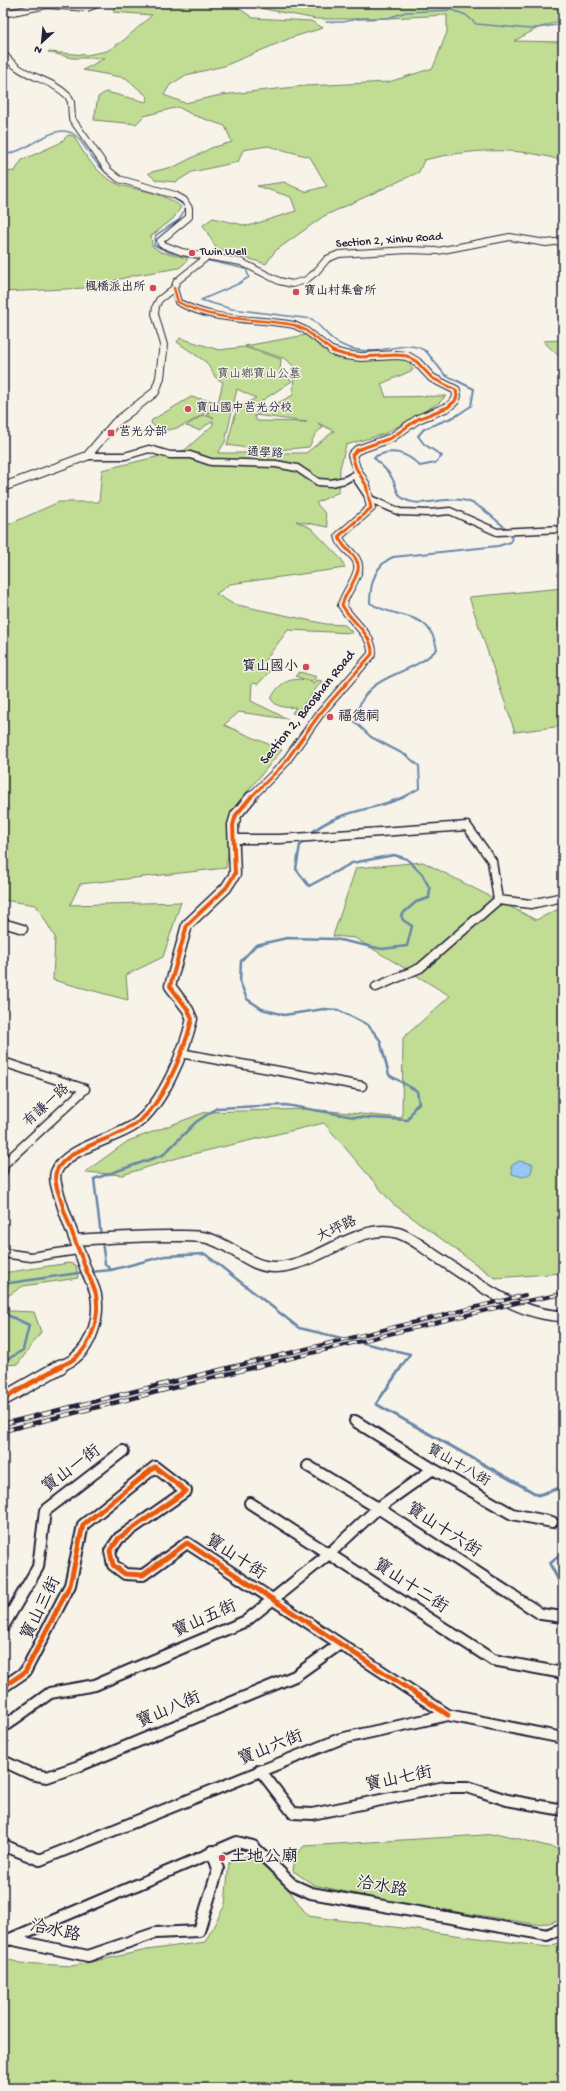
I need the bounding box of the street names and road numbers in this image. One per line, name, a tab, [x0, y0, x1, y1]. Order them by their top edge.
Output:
street label: Section 2, Xinhu Road	[335, 230, 444, 252]
street label: 通學路	[247, 444, 283, 462]
street label: Section 2, Baoshan Road	[257, 646, 360, 769]
street label: 有謙一路	[20, 1080, 73, 1131]
street label: 大坪路	[314, 1213, 360, 1247]
street label: 寶山一街	[38, 1440, 105, 1498]
street label: 寶山十八街	[423, 1440, 493, 1491]
street label: 寶山十六街	[402, 1498, 485, 1563]
street label: 寶山十街	[201, 1529, 270, 1585]
street label: 寶山十二街	[369, 1554, 452, 1619]
street label: 寶山三街	[16, 1573, 66, 1644]
street label: 寶山五街	[169, 1595, 240, 1643]
street label: 寶山八街	[133, 1687, 204, 1733]
street label: 寶山六街	[235, 1725, 306, 1771]
street label: 寶山七街	[363, 1761, 434, 1797]
street label: 洽水路	[355, 1872, 409, 1902]
street label: 洽水路	[28, 1915, 82, 1947]

